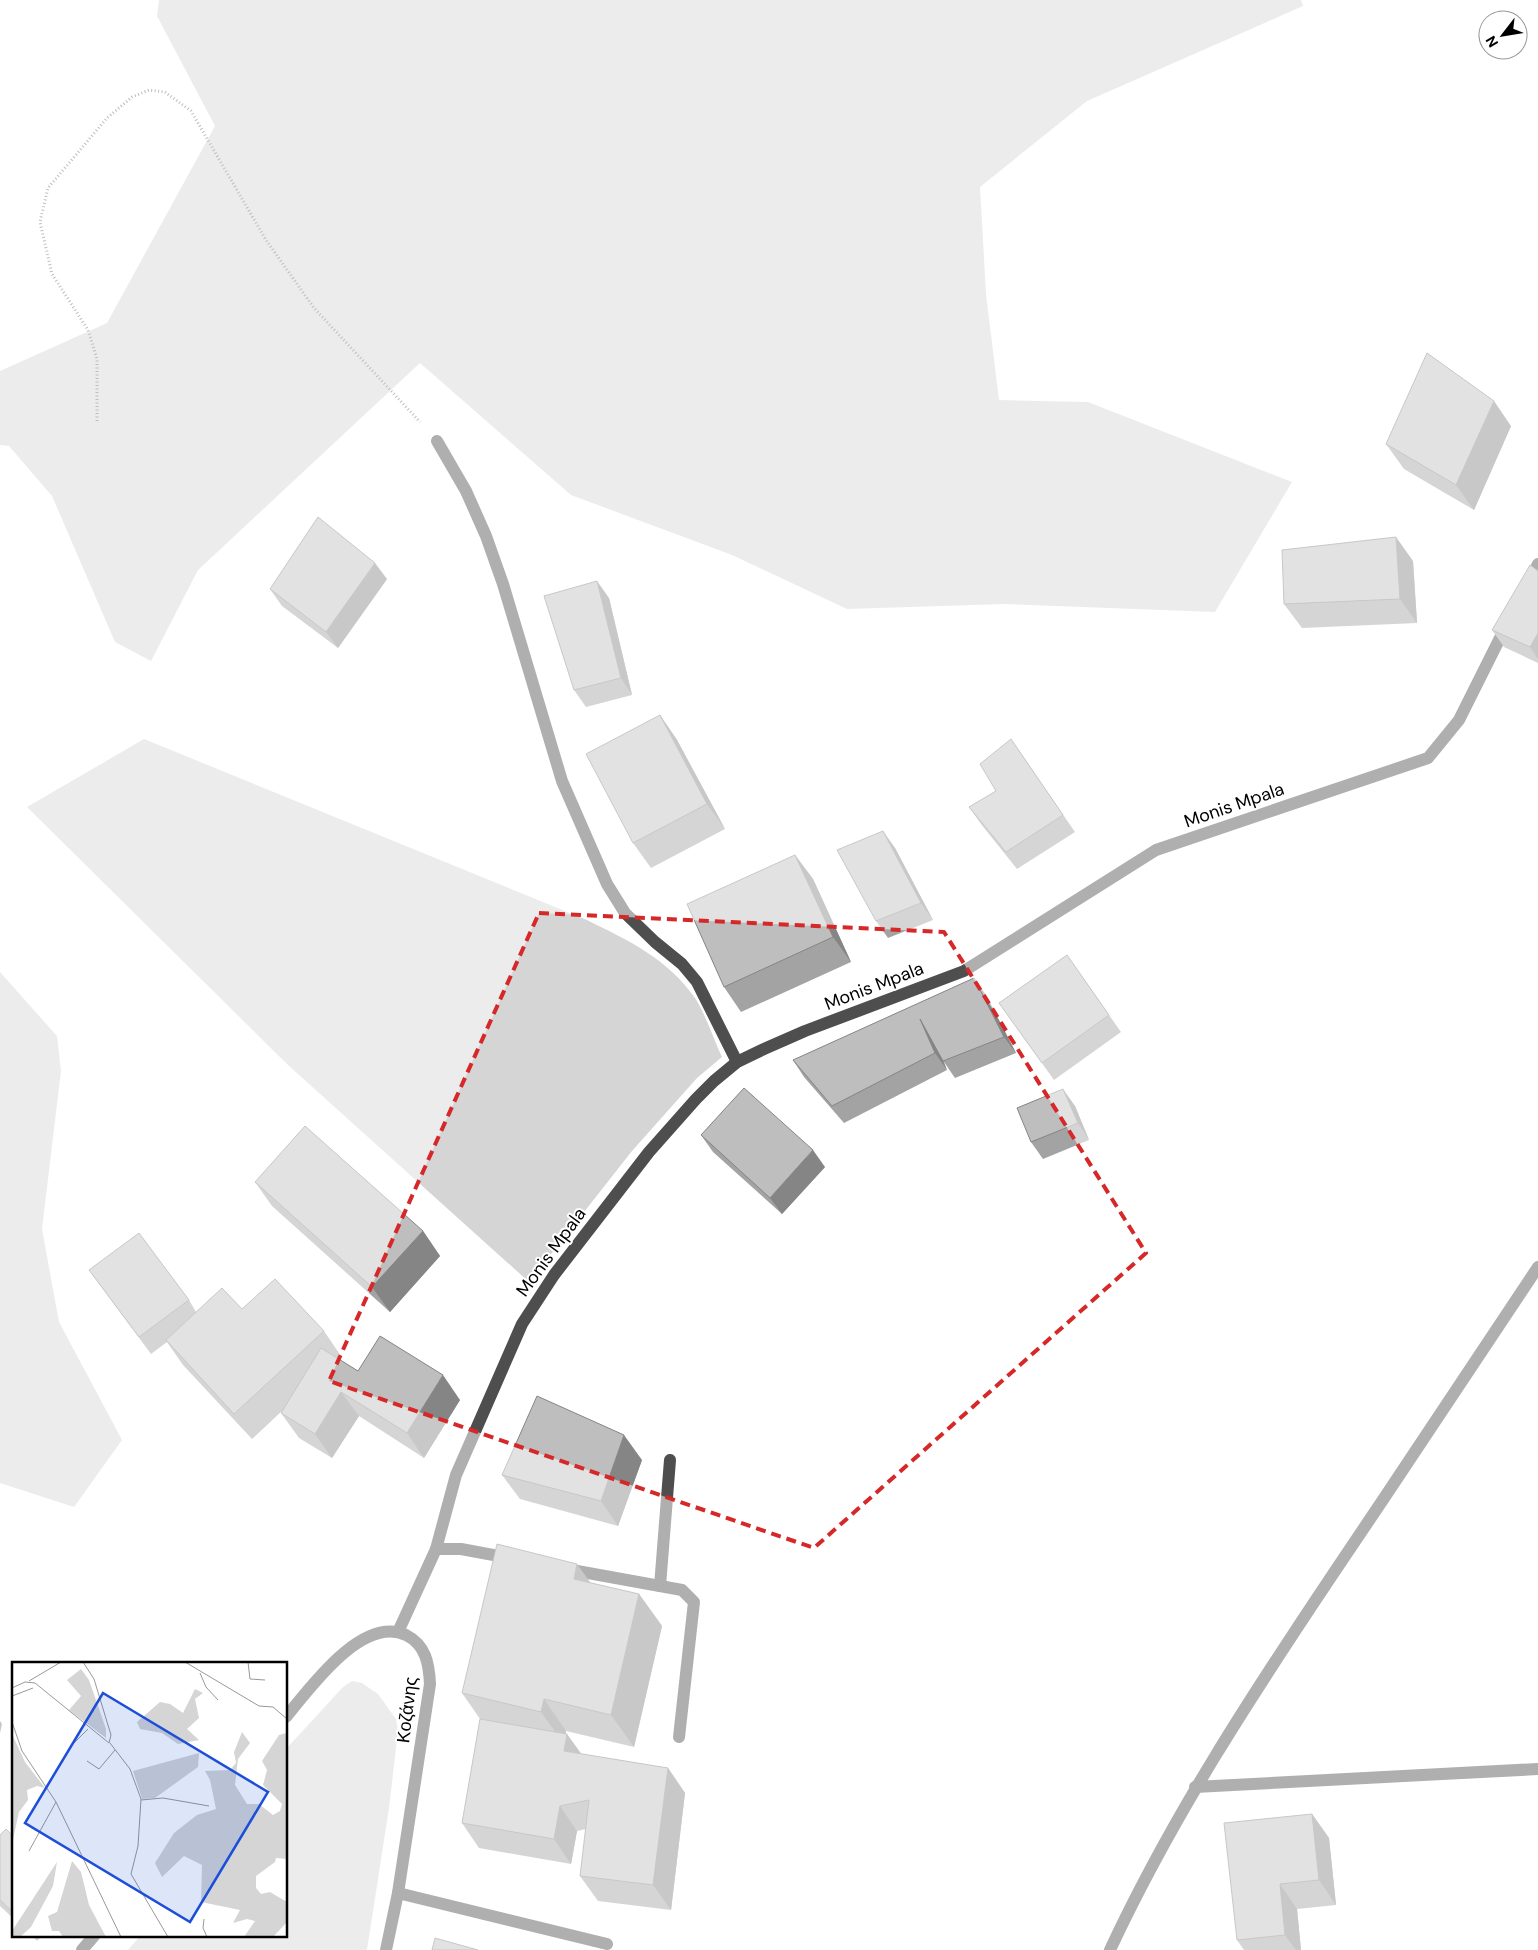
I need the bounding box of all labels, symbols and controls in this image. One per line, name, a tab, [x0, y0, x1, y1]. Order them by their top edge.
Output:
north arrow	[1478, 10, 1528, 60]
text: N	[1482, 33, 1502, 51]
street label: Monis Mpala	[1181, 777, 1287, 833]
street label: Monis Mpala	[821, 956, 927, 1016]
street label: Monis Mpala	[511, 1203, 591, 1301]
inset map	[12, 1662, 288, 1938]
street label: Κοζάνης	[391, 1675, 423, 1745]

